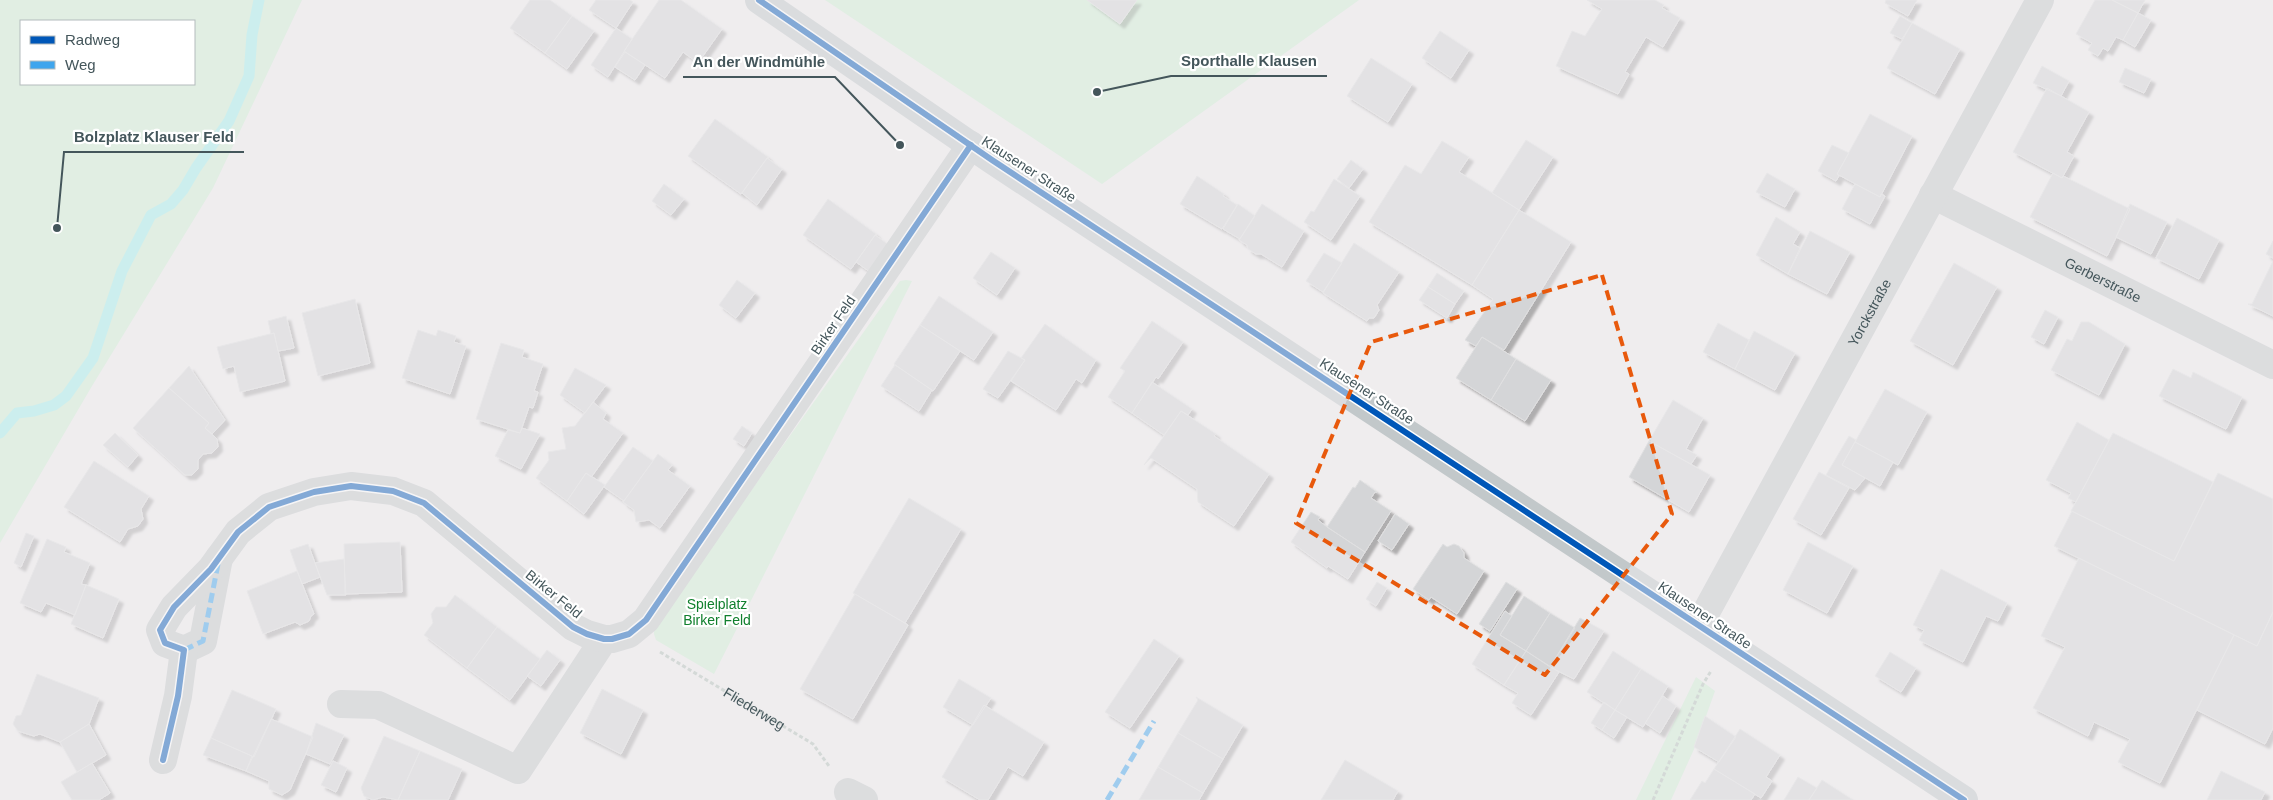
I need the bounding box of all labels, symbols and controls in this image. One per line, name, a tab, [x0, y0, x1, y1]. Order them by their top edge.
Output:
legend	[20, 20, 195, 85]
text: Radweg	[65, 31, 120, 48]
callout: Sporthalle Klausen	[1171, 46, 1327, 76]
callout: An der Windmühle	[683, 47, 835, 77]
text: Sporthalle Klausen	[1181, 52, 1317, 69]
text: An der Windmühle	[693, 53, 825, 70]
text: Weg	[65, 56, 96, 73]
callout: Bolzplatz Klauser Feld	[64, 122, 244, 152]
text: Bolzplatz Klauser Feld	[74, 128, 234, 145]
street label: Klausener Straße	[979, 133, 1079, 205]
street label: Gerberstraße	[2062, 254, 2144, 306]
street label: Yorckstraße	[1845, 276, 1894, 349]
street label: Birker Feld	[807, 292, 859, 358]
street label: Klausener Straße	[1317, 355, 1417, 427]
street label: Birker Feld	[523, 566, 585, 622]
street label: Klausener Straße	[1655, 578, 1755, 652]
park label: Spielplatz Birker Feld	[683, 596, 751, 628]
street label: Fliederweg	[721, 684, 788, 733]

